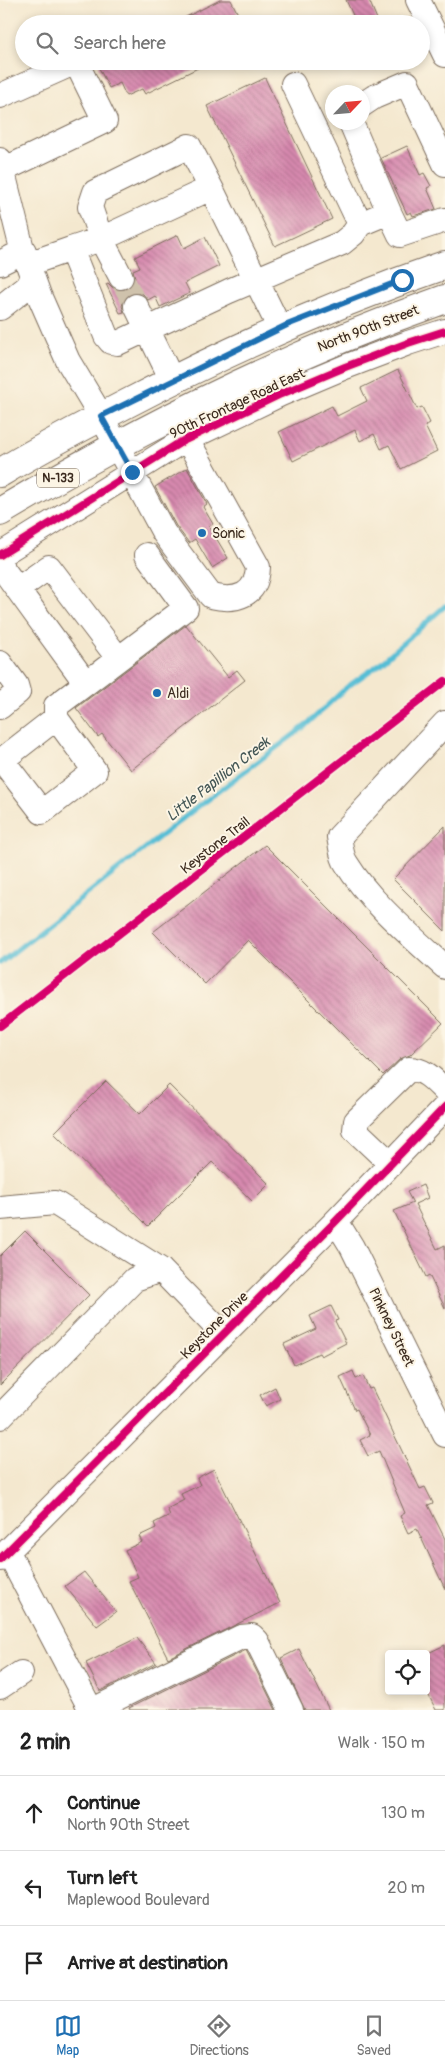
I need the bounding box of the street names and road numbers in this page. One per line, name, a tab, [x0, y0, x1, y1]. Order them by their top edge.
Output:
street label: North 90th Street	[315, 301, 422, 356]
street label: 90th Frontage Road East	[167, 364, 308, 442]
road number: N-133	[37, 468, 79, 488]
street label: Keystone Trail	[177, 813, 253, 878]
street label: Pinkney Street	[365, 1285, 418, 1370]
street label: Keystone Drive	[177, 1288, 252, 1363]

